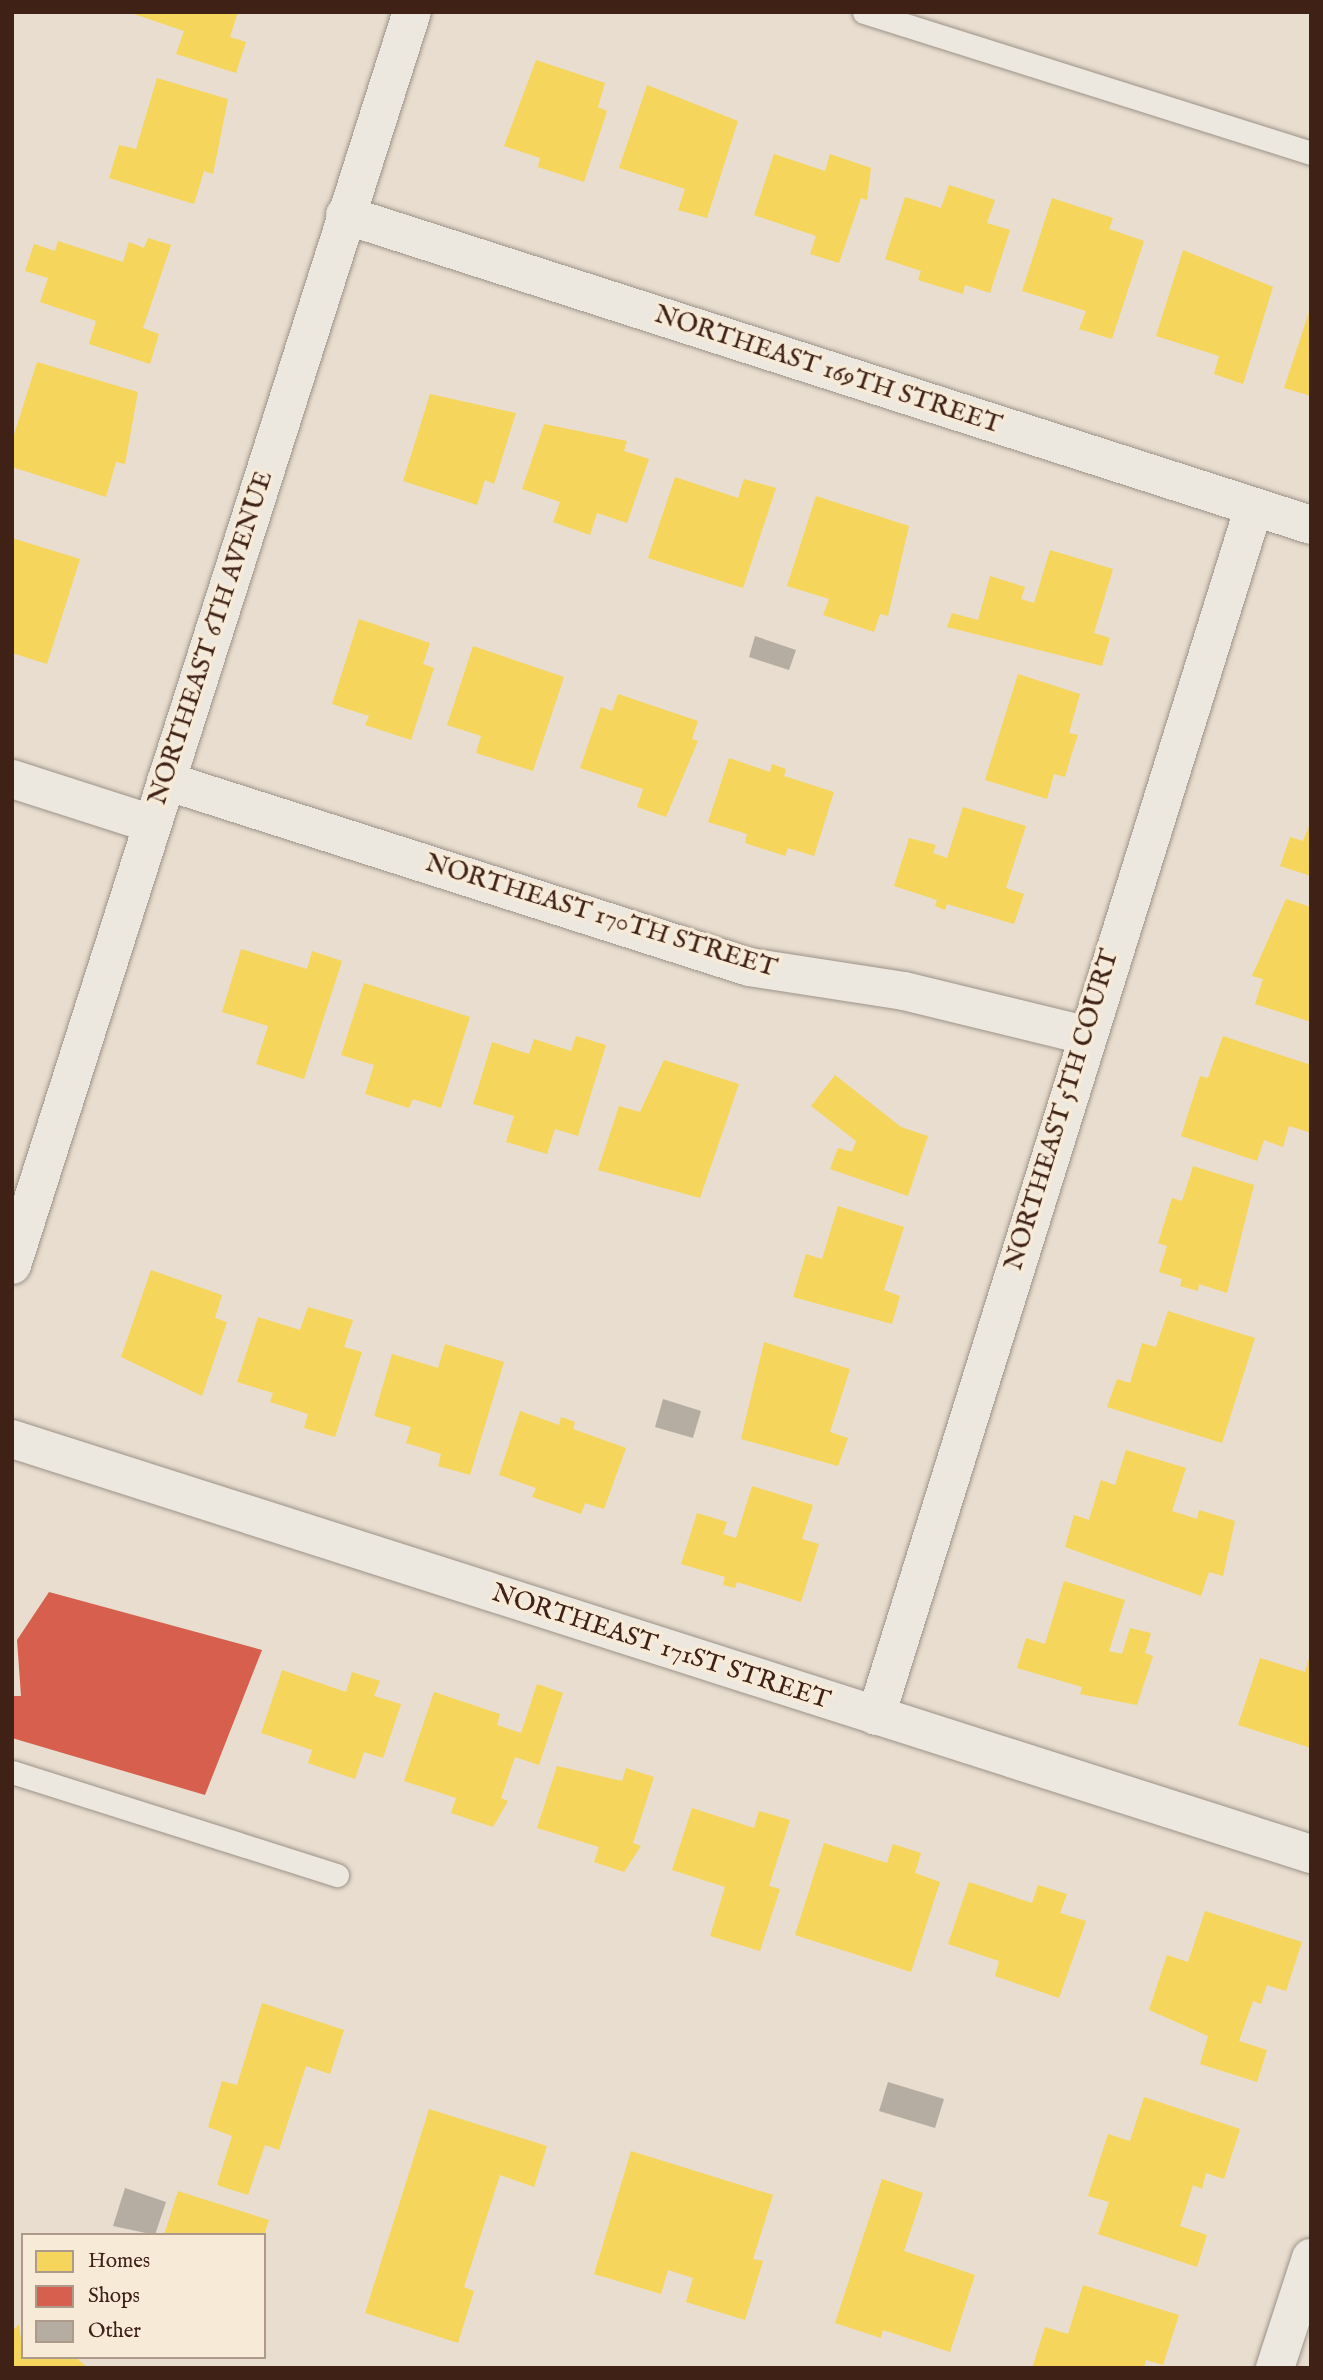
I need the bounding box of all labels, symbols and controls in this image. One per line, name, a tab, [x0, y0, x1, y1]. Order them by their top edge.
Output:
street label: NORTHEAST 169TH STREET	[650, 299, 1006, 441]
street label: NORTHEAST 6TH AVENUE	[142, 467, 280, 809]
street label: NORTHEAST 170TH STREET	[421, 848, 781, 984]
street label: NORTHEAST 5TH COURT	[998, 946, 1126, 1274]
street label: NORTHEAST 171ST STREET	[488, 1577, 834, 1717]
legend	[21, 2233, 266, 2359]
text: Homes	[88, 2248, 150, 2275]
text: Shops	[88, 2283, 140, 2310]
text: Other	[88, 2318, 141, 2345]

